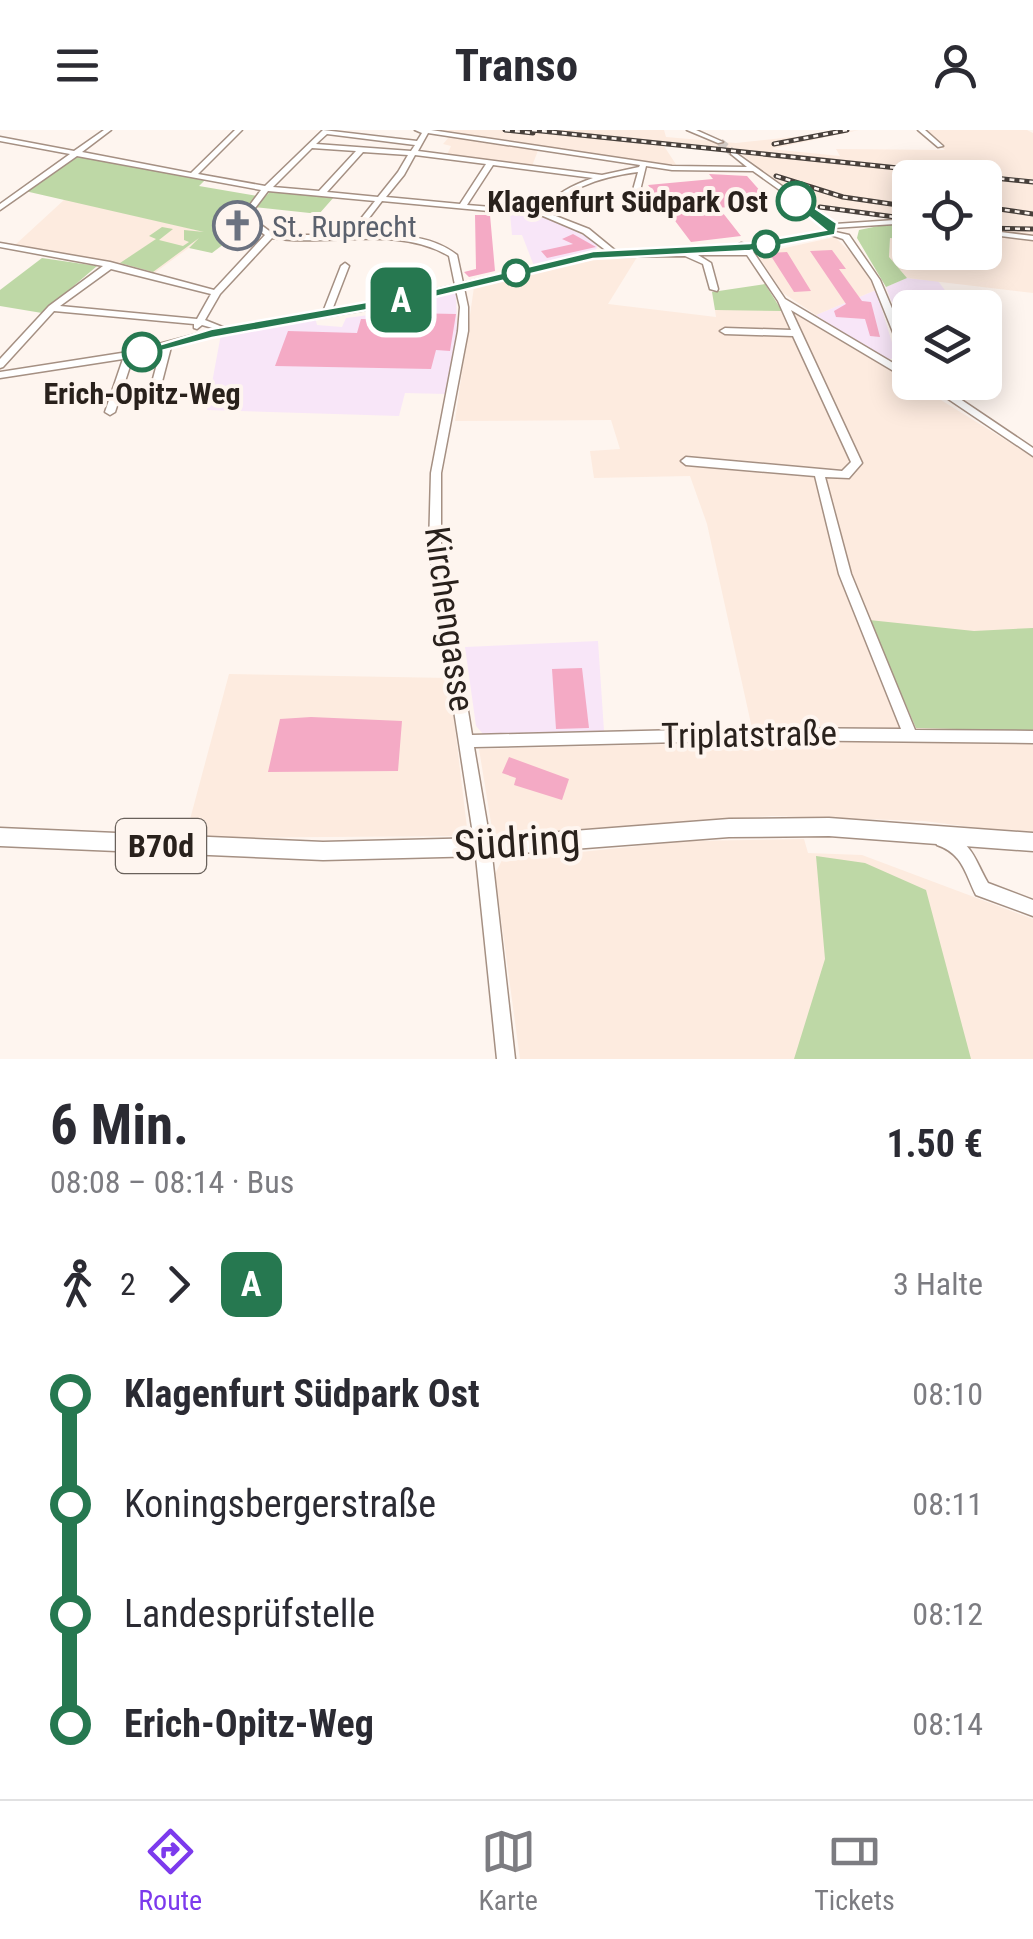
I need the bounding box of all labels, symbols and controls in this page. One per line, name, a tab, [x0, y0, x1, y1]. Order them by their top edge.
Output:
icon: menu	[50, 38, 105, 93]
icon: person	[928, 38, 983, 93]
text: Transo	[455, 39, 578, 92]
map controls	[892, 160, 1002, 400]
button: locate	[892, 160, 1002, 270]
marker: Klagenfurt Südpark Ost	[777, 182, 815, 220]
place label: Klagenfurt Südpark Ost	[487, 184, 768, 219]
church icon: St. Ruprecht	[211, 200, 263, 252]
place label: St. Ruprecht	[272, 209, 417, 244]
unlabelled marker	[753, 231, 779, 257]
unlabelled marker	[503, 260, 529, 286]
line badge: A	[368, 268, 434, 332]
text: A	[391, 280, 411, 321]
button: layers	[892, 290, 1002, 400]
marker: Erich-Opitz-Weg	[123, 333, 161, 371]
place label: Erich-Opitz-Weg	[43, 376, 241, 411]
street label: Kirchengasse	[416, 524, 482, 714]
street label: Triplatstraße	[661, 713, 837, 757]
street label: Südring	[452, 813, 582, 871]
road number: B70d	[116, 819, 206, 873]
text: 6 Min.	[50, 1093, 189, 1157]
text: 1.50 €	[886, 1122, 983, 1166]
text: 08:08 – 08:14 · Bus	[50, 1163, 294, 1201]
icon: walk	[50, 1257, 105, 1312]
icon: forward	[151, 1257, 206, 1312]
text: A	[241, 1264, 262, 1305]
text: 2	[120, 1265, 136, 1303]
text: 3 Halte	[893, 1265, 983, 1303]
text: Klagenfurt Südpark Ost	[124, 1372, 480, 1416]
text: 08:10	[912, 1375, 983, 1413]
text: Koningsbergerstraße	[124, 1482, 436, 1526]
text: 08:11	[912, 1485, 983, 1523]
text: Landesprüfstelle	[124, 1592, 375, 1636]
text: 08:12	[912, 1595, 983, 1633]
text: Erich-Opitz-Weg	[124, 1702, 374, 1746]
text: 08:14	[912, 1705, 983, 1743]
tab: Route	[138, 1824, 202, 1917]
tab: Karte	[479, 1824, 538, 1917]
tab: Tickets	[814, 1824, 895, 1917]

